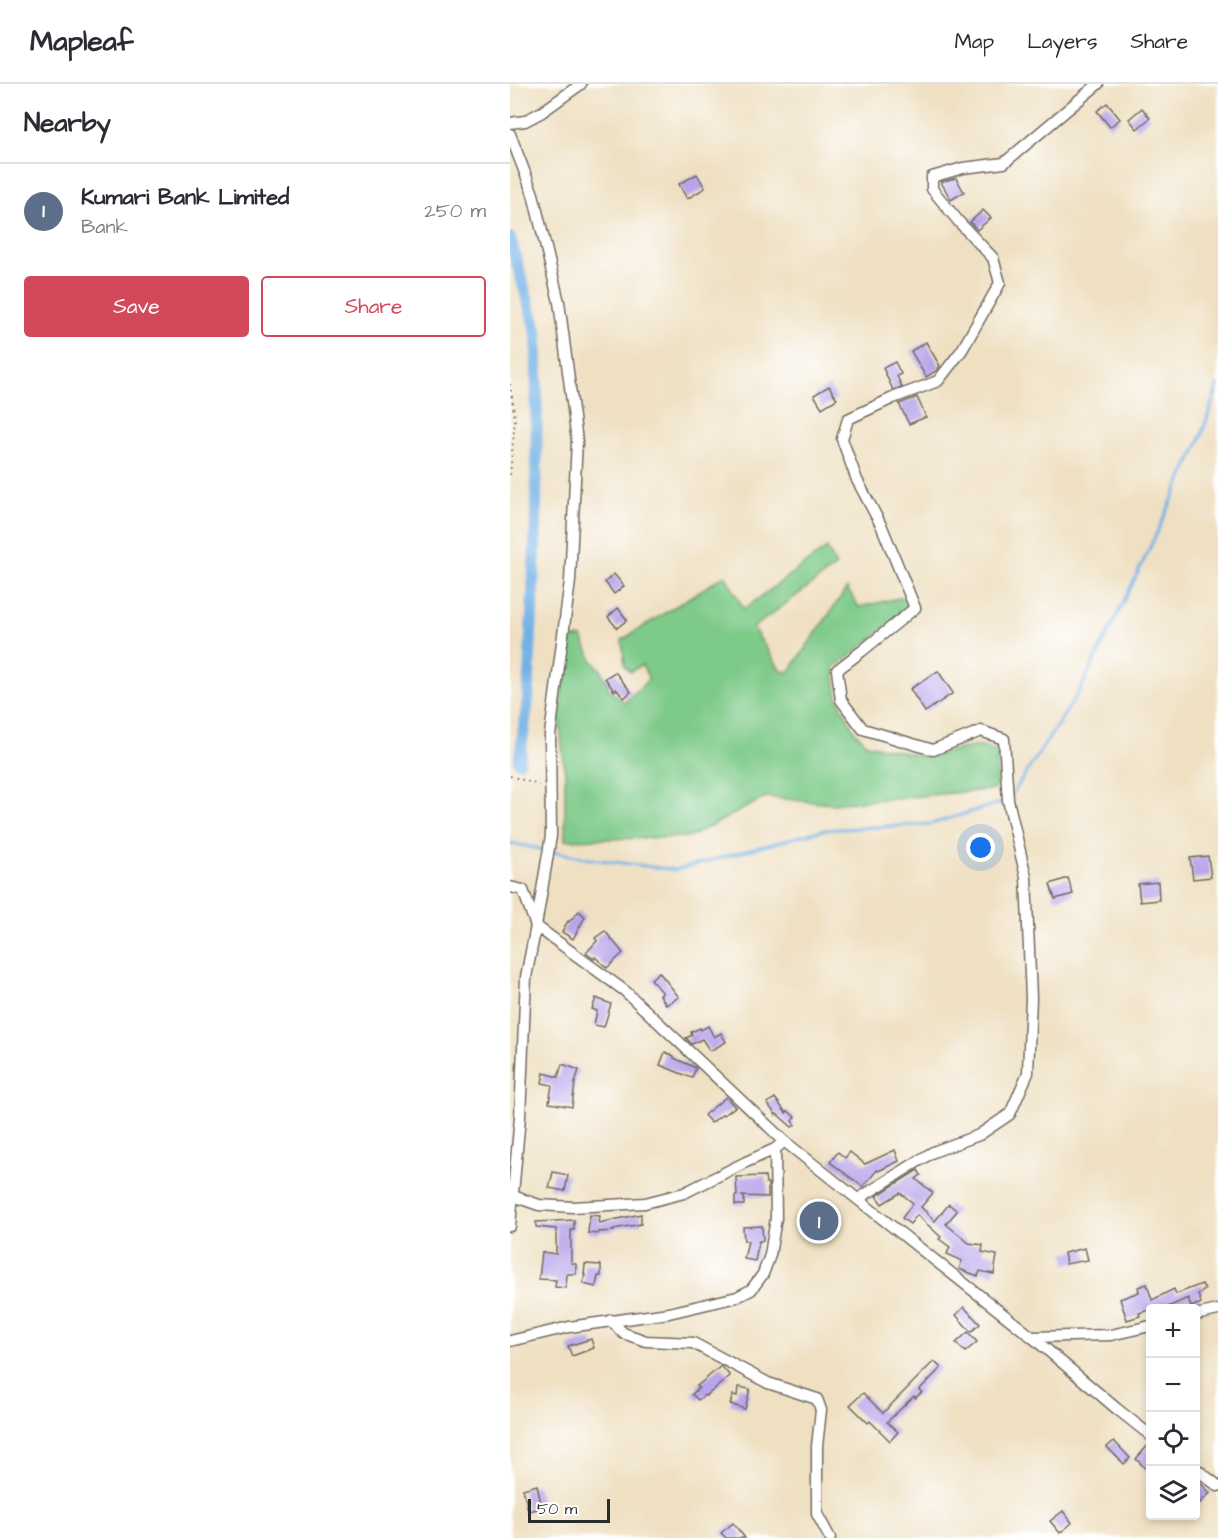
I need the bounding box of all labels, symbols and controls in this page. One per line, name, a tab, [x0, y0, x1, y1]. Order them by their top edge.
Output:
text: Mapleaf	[30, 22, 133, 61]
text: Map	[954, 27, 994, 56]
text: Layers	[1027, 27, 1097, 56]
text: Share	[1130, 27, 1188, 56]
text: Nearby	[24, 105, 111, 141]
text: Kumari Bank Limited	[81, 182, 289, 213]
text: 1	[42, 197, 45, 225]
text: 250 m	[424, 197, 486, 225]
text: Bank	[81, 213, 128, 241]
button: Save	[24, 276, 249, 337]
button: Share	[261, 276, 486, 337]
your location	[966, 833, 995, 862]
pin: 1	[800, 1198, 838, 1244]
map controls	[1146, 1304, 1200, 1520]
button: +	[1146, 1304, 1200, 1358]
button: −	[1146, 1358, 1200, 1412]
button: locate	[1146, 1412, 1200, 1466]
button: layers	[1146, 1466, 1200, 1520]
scale bar	[528, 1496, 610, 1524]
text: 50 m	[537, 1498, 577, 1520]

